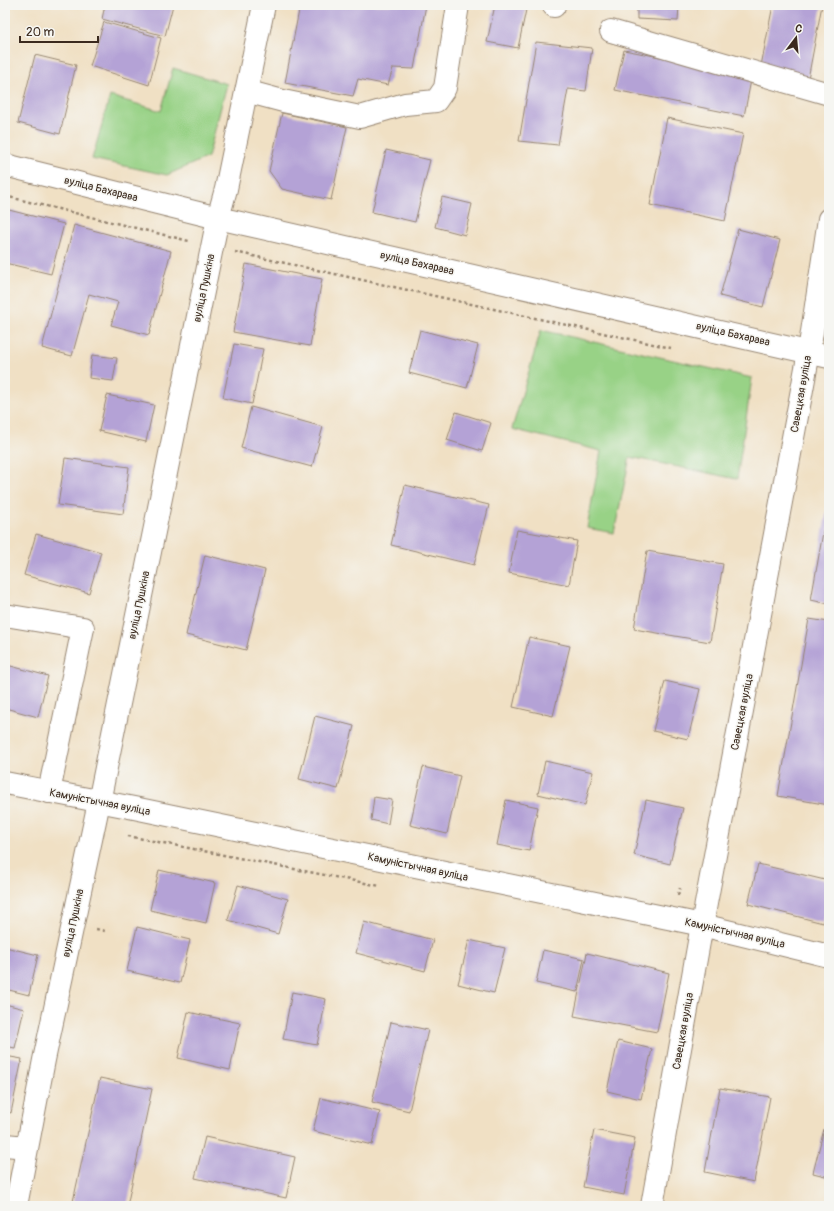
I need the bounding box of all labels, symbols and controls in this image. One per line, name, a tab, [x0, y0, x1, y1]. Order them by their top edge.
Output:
scale bar	[20, 18, 98, 44]
north arrow	[776, 18, 816, 58]
text: С	[794, 22, 804, 36]
text: 20 m	[26, 25, 55, 40]
street label: вуліца Бахарава	[63, 174, 139, 204]
street label: вуліца Бахарава	[379, 248, 455, 278]
street label: вуліца Пушкіна	[190, 253, 218, 323]
street label: вуліца Бахарава	[695, 319, 771, 349]
street label: Савецкая вуліца	[788, 355, 814, 433]
street label: вуліца Пушкіна	[125, 570, 153, 640]
street label: Савецкая вуліца	[728, 673, 756, 751]
street label: Камуністычная вуліца	[49, 786, 151, 818]
street label: Камуністычная вуліца	[367, 850, 469, 884]
street label: вуліца Пушкіна	[59, 888, 87, 958]
street label: Камуністычная вуліца	[684, 915, 786, 951]
street label: Савецкая вуліца	[670, 992, 696, 1070]

